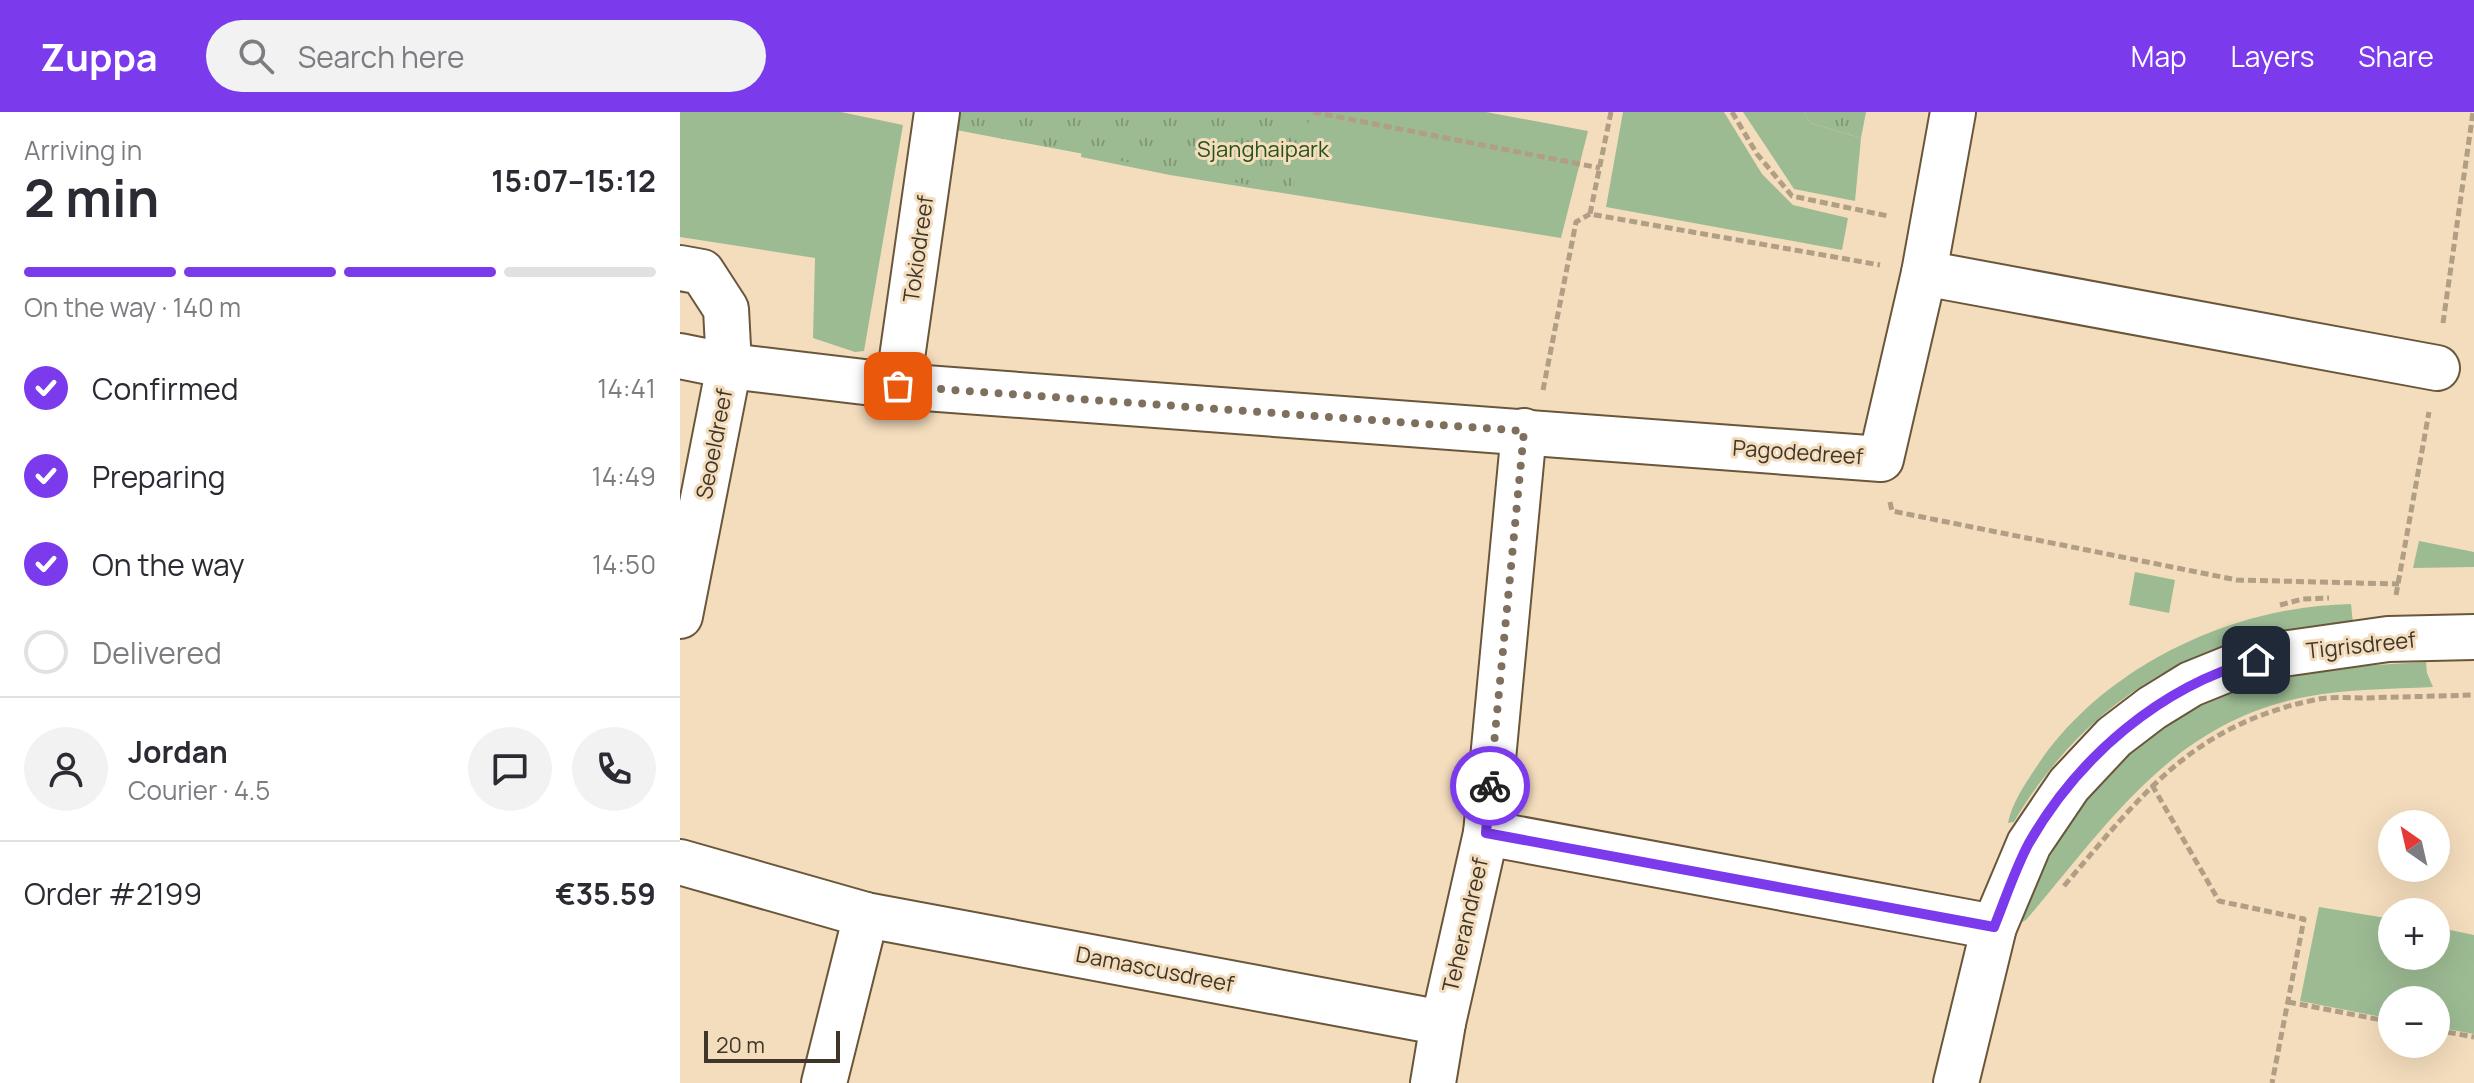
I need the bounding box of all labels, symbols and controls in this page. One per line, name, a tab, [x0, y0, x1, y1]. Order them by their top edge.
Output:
search box	[206, 20, 766, 92]
text: Zuppa	[40, 30, 158, 82]
icon: search	[234, 34, 278, 78]
text: Search here	[298, 36, 464, 77]
text: Map	[2131, 37, 2187, 75]
text: Layers	[2231, 37, 2314, 75]
text: Share	[2358, 37, 2434, 75]
text: Arriving in	[24, 132, 142, 168]
park label: Sjanghaipark	[1197, 134, 1330, 164]
text: 15:07–15:12	[491, 160, 656, 201]
text: 2 min	[24, 162, 159, 233]
street label: Tokiodreef	[896, 193, 940, 304]
text: On the way · 140 m	[24, 289, 241, 325]
pin	[864, 352, 932, 420]
icon: bag	[876, 364, 920, 408]
icon: check	[24, 366, 68, 410]
text: Confirmed	[92, 368, 239, 409]
text: 14:41	[597, 370, 656, 406]
street label: Seoeldreef	[689, 386, 739, 502]
street label: Pagodedreef	[1732, 432, 1865, 472]
icon: check	[24, 454, 68, 498]
text: Preparing	[92, 456, 226, 497]
text: 14:49	[592, 458, 656, 494]
icon: check	[24, 542, 68, 586]
text: On the way	[92, 544, 245, 585]
text: 14:50	[592, 546, 656, 582]
street label: Tigrisdreef	[2305, 624, 2418, 666]
pin	[2222, 626, 2290, 694]
text: Delivered	[92, 632, 222, 673]
icon: home	[2234, 638, 2278, 682]
button: person	[24, 727, 108, 811]
button: chat	[468, 727, 552, 811]
button: phone	[572, 727, 656, 811]
text: Jordan	[128, 731, 228, 772]
courier	[1450, 746, 1530, 826]
icon: bike	[1468, 764, 1512, 808]
text: Courier · 4.5	[128, 772, 270, 808]
north arrow	[2378, 810, 2450, 882]
map controls	[2378, 810, 2450, 1058]
street label: Teherandreef	[1435, 855, 1495, 995]
text: Order #2199	[24, 873, 202, 914]
text: €35.59	[555, 873, 656, 914]
button: +	[2378, 898, 2450, 970]
street label: Damascusdreef	[1073, 939, 1237, 999]
button: −	[2378, 986, 2450, 1058]
scale bar	[704, 1027, 840, 1063]
text: 20 m	[716, 1030, 765, 1060]

